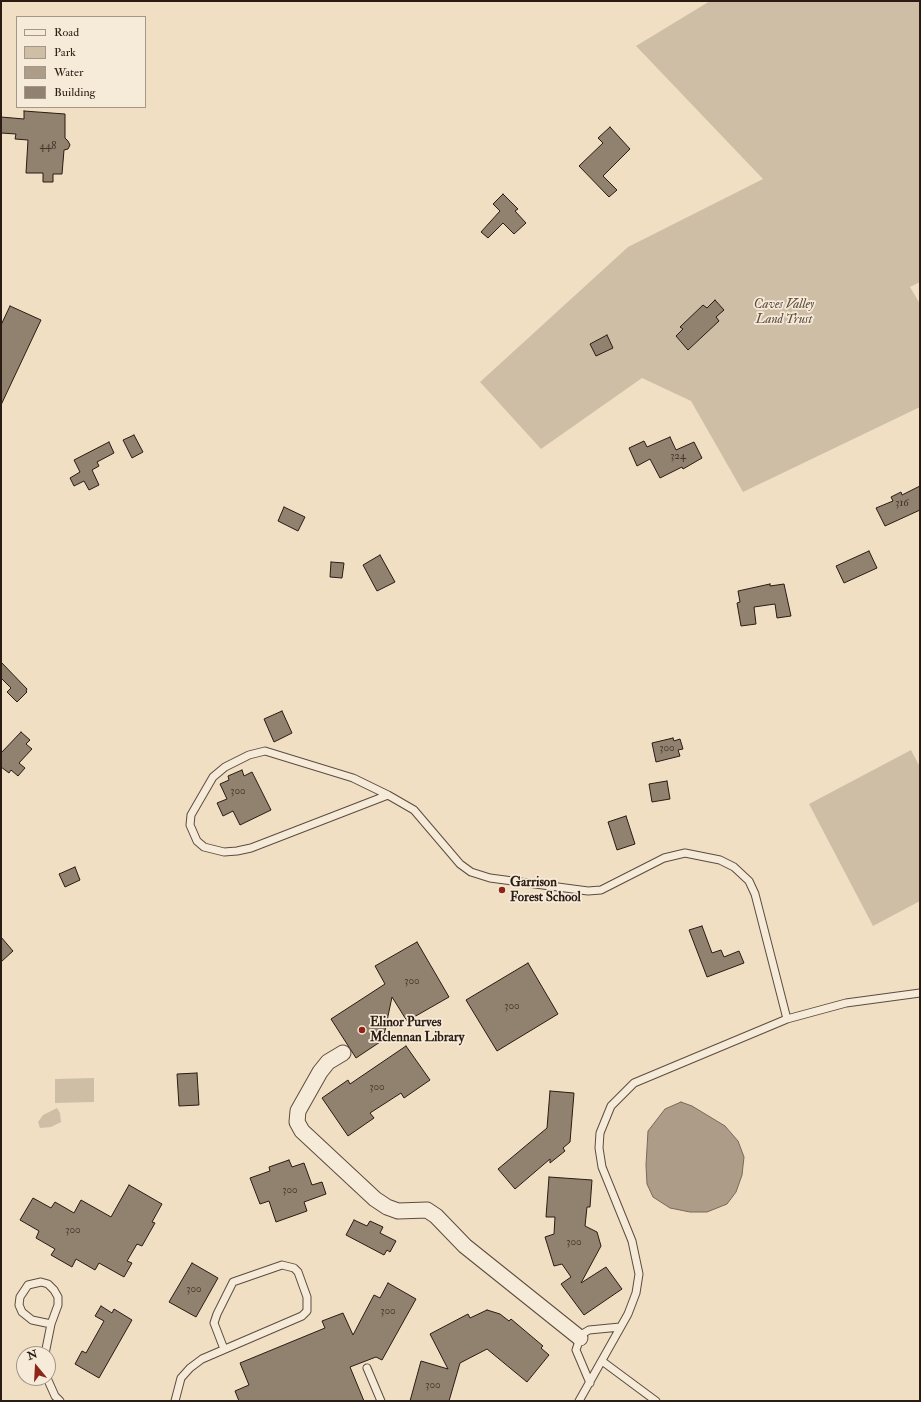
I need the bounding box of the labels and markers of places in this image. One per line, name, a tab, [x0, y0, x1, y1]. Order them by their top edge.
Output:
place label: Garrison Forest School	[510, 875, 581, 906]
marker: Garrison Forest School	[497, 885, 507, 895]
place label: Elinor Purves Mclennan Library	[370, 1015, 464, 1046]
marker: Elinor Purves Mclennan Library	[357, 1025, 367, 1035]

